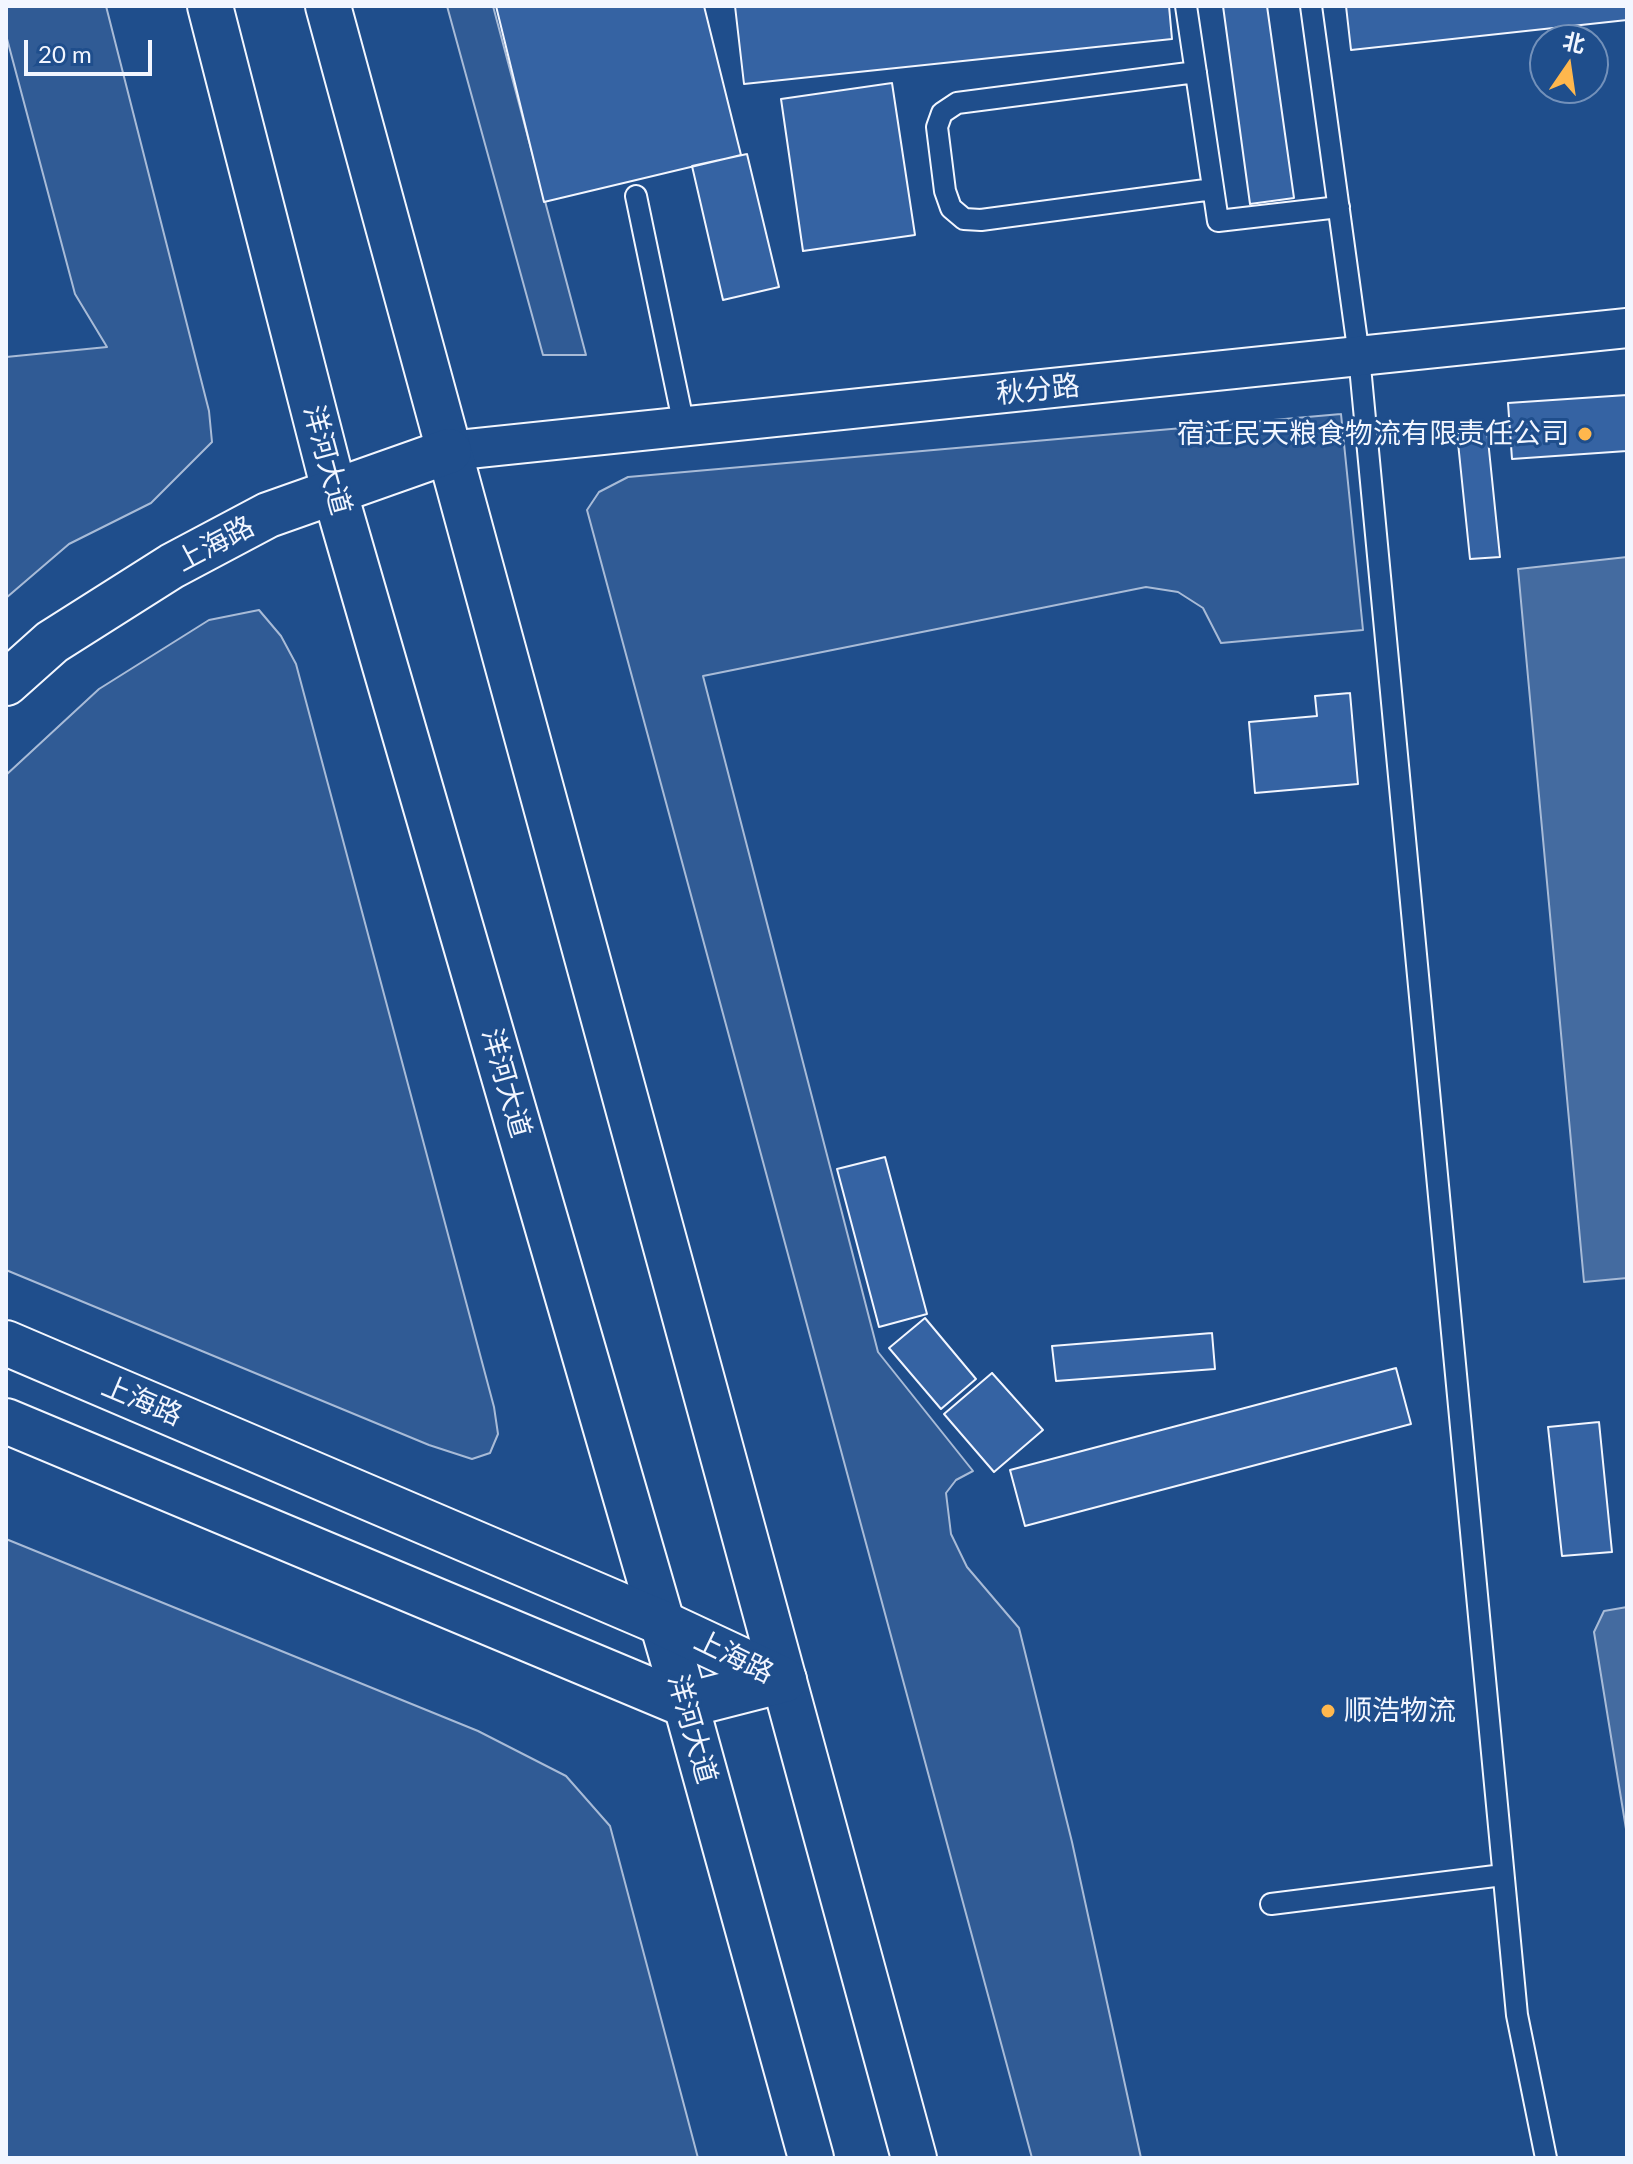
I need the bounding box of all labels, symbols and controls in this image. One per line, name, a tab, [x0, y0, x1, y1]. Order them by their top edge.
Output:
scale bar	[28, 24, 156, 74]
north arrow	[1529, 24, 1609, 104]
text: 北	[1560, 26, 1588, 58]
text: 20 m	[38, 39, 92, 68]
street label: 秋分路	[994, 369, 1082, 411]
street label: 洋河大道	[296, 402, 358, 518]
place label: 宿迁民天粮食物流有限责任公司	[1177, 417, 1569, 451]
marker: 宿迁民天粮食物流有限责任公司	[1576, 425, 1594, 443]
street label: 上海路	[170, 509, 260, 579]
street label: 洋河大道	[474, 1025, 538, 1141]
street label: 上海路	[97, 1369, 187, 1433]
street label: 上海路	[689, 1623, 779, 1691]
street label: 洋河大道	[660, 1671, 724, 1787]
place label: 顺浩物流	[1344, 1694, 1456, 1728]
marker: 顺浩物流	[1319, 1702, 1337, 1720]

